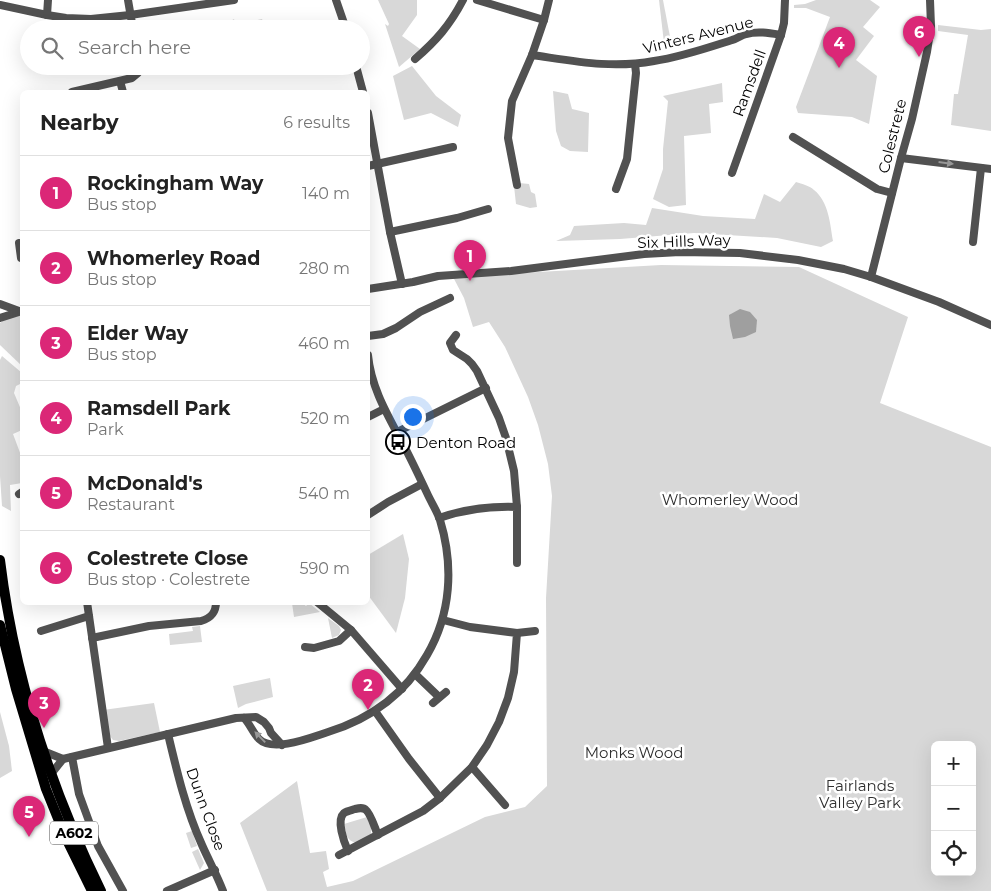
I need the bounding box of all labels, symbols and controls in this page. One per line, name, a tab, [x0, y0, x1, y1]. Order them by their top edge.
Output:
street label: Vinters Avenue	[641, 12, 755, 58]
pin: 6	[903, 16, 935, 57]
search box	[20, 20, 370, 75]
pin: 4	[823, 27, 855, 68]
icon: search	[38, 34, 66, 62]
text: Search here	[78, 36, 191, 59]
street label: Ramsdell	[728, 47, 770, 119]
street label: Colestrete	[874, 97, 910, 175]
text: Nearby	[40, 110, 119, 135]
text: 6 results	[283, 113, 350, 132]
one-way arrow	[938, 159, 954, 167]
text: Rockingham Way	[87, 172, 263, 195]
text: 1	[53, 184, 59, 203]
text: 140 m	[302, 184, 350, 203]
text: Bus stop	[87, 195, 157, 214]
street label: Six Hills Way	[637, 230, 732, 252]
pin: 1	[454, 240, 486, 281]
text: Whomerley Road	[87, 247, 260, 270]
text: 2	[51, 259, 61, 278]
text: 280 m	[299, 259, 350, 278]
text: Bus stop	[87, 270, 157, 289]
text: Elder Way	[87, 322, 188, 345]
text: 3	[51, 334, 61, 353]
text: 460 m	[298, 334, 350, 353]
text: Bus stop	[87, 345, 157, 364]
text: Ramsdell Park	[87, 397, 230, 420]
your location	[400, 404, 426, 430]
text: 4	[50, 409, 62, 428]
text: 520 m	[300, 409, 350, 428]
text: Park	[87, 420, 124, 439]
bus stop icon: Denton Road	[385, 429, 411, 455]
place label: Denton Road	[416, 433, 516, 452]
text: McDonald's	[87, 472, 203, 495]
text: 5	[51, 484, 61, 503]
text: 540 m	[299, 484, 350, 503]
park label: Whomerley Wood	[662, 490, 798, 509]
text: Restaurant	[87, 495, 175, 514]
text: Colestrete Close	[87, 547, 248, 570]
text: 6	[51, 559, 61, 578]
text: 590 m	[299, 559, 350, 578]
text: Bus stop · Colestrete	[87, 570, 250, 589]
pin: 2	[352, 669, 384, 710]
pin: 3	[28, 687, 60, 728]
one-way arrow	[254, 731, 266, 743]
map controls	[931, 741, 976, 876]
button: +	[931, 741, 976, 786]
park label: Monks Wood	[585, 743, 683, 762]
street label: Dunn Close	[182, 765, 230, 853]
park label: Fairlands Valley Park	[819, 776, 901, 812]
button: −	[931, 786, 976, 831]
pin: 5	[13, 796, 45, 837]
road number: A602	[50, 821, 98, 844]
button: locate	[931, 831, 976, 876]

